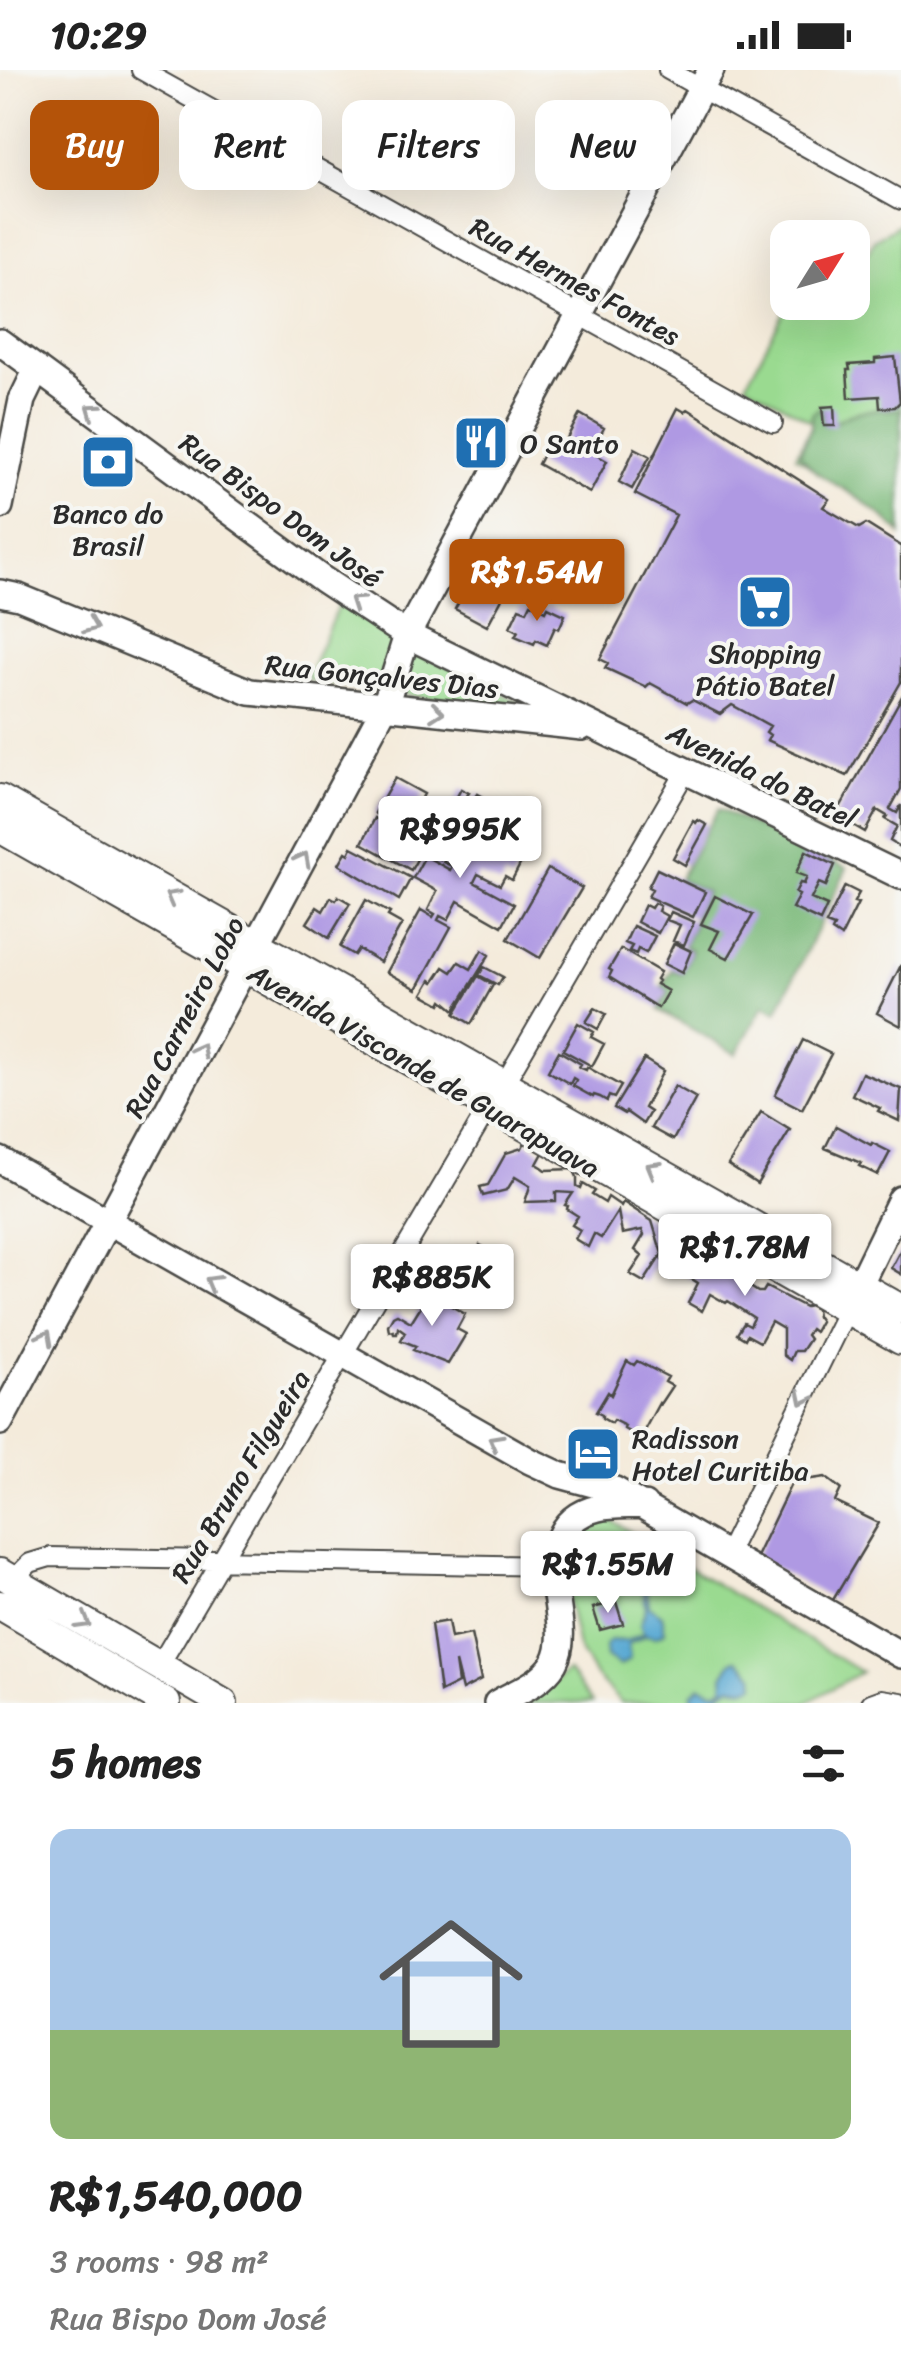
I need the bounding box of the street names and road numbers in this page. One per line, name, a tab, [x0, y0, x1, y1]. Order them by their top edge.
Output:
street label: Rua Hermes Fontes	[460, 203, 690, 360]
street label: Rua Bispo Dom José	[168, 419, 393, 601]
street label: Rua Gonçalves Dias	[263, 640, 501, 713]
street label: Avenida do Batel	[657, 708, 866, 843]
street label: Rua Carneiro Lobo	[110, 907, 258, 1127]
street label: Avenida Visconde de Guarapuava	[237, 949, 609, 1192]
street label: Rua Bruno Filgueira	[157, 1360, 324, 1593]

